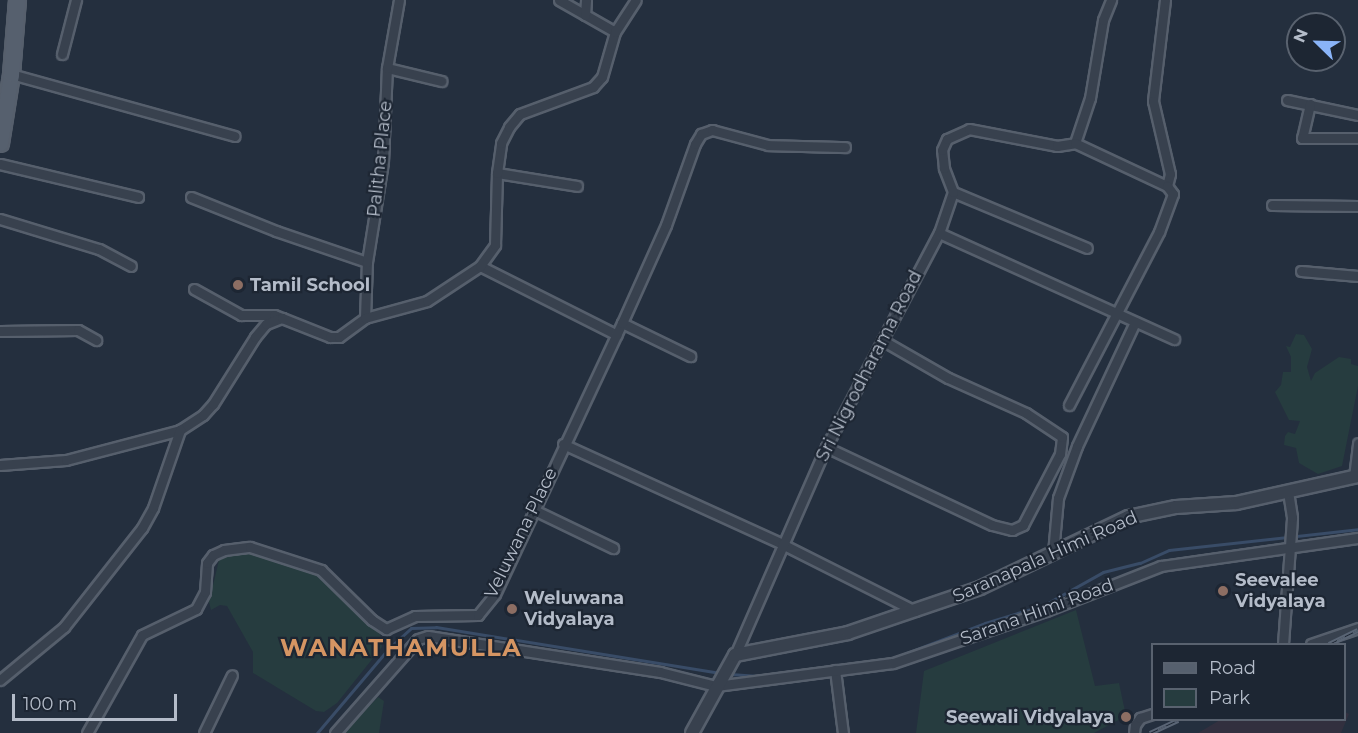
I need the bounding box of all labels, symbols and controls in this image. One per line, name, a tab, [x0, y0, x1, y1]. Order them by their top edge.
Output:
north arrow	[1286, 12, 1346, 72]
text: N	[1290, 26, 1312, 45]
street label: Palitha Place	[363, 100, 397, 218]
street label: Sri Nigrodharama Road	[811, 267, 927, 465]
place label: Tamil School	[250, 274, 370, 296]
marker: Tamil School	[231, 278, 245, 292]
street label: Veluwana Place	[480, 464, 562, 602]
street label: Saranapala Himi Road	[949, 507, 1141, 607]
place label: Seevalee Vidyalaya	[1235, 570, 1326, 612]
street label: Sarana Himi Road	[957, 574, 1117, 650]
marker: Seevalee Vidyalaya	[1216, 584, 1230, 598]
place label: Weluwana Vidyalaya	[524, 588, 624, 630]
marker: Weluwana Vidyalaya	[505, 602, 519, 616]
district label: WANATHAMULLA	[280, 634, 522, 662]
legend	[1151, 643, 1346, 721]
text: Road	[1209, 657, 1256, 679]
scale bar	[15, 682, 180, 720]
text: Park	[1209, 687, 1250, 709]
text: 100 m	[23, 693, 77, 715]
place label: Seewali Vidyalaya	[946, 706, 1114, 728]
marker: Seewali Vidyalaya	[1119, 710, 1133, 724]

